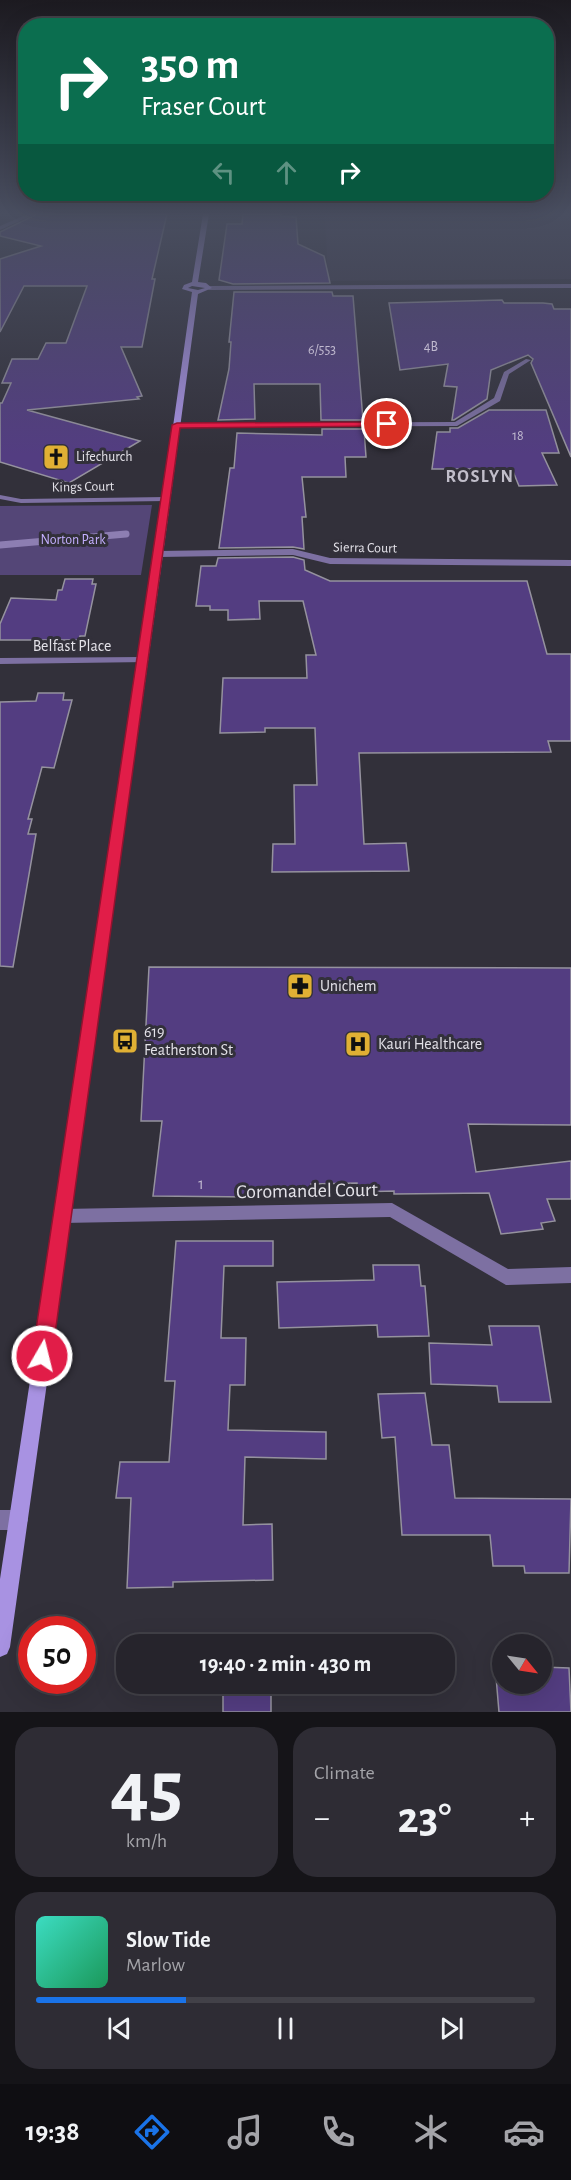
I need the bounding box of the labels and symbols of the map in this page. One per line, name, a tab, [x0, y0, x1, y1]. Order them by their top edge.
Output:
house number: 4B	[424, 340, 438, 354]
house number: 6/553	[308, 343, 336, 357]
pin	[361, 398, 412, 449]
house number: 18	[512, 429, 524, 443]
church icon: Lifechurch	[41, 442, 71, 472]
place label: Lifechurch	[76, 450, 133, 464]
district label: ROSLYN	[445, 468, 515, 486]
street label: Kings Court	[52, 479, 115, 495]
park label: Norton Park	[40, 533, 106, 547]
street label: Sierra Court	[333, 540, 398, 556]
street label: Belfast Place	[33, 638, 111, 654]
pharmacy icon: Unichem	[285, 971, 315, 1001]
place label: Unichem	[320, 978, 376, 994]
place label: 619 Featherston St	[144, 1024, 233, 1058]
bus stop icon: 619 Featherston St	[110, 1026, 140, 1056]
hospital icon: Kauri Healthcare	[343, 1029, 373, 1059]
place label: Kauri Healthcare	[378, 1036, 482, 1052]
house number: 1	[198, 1176, 204, 1192]
street label: Coromandel Court	[236, 1180, 379, 1202]
position arrow	[10, 1324, 74, 1388]
speed limit sign: 50	[18, 1616, 96, 1694]
north arrow	[492, 1634, 552, 1694]

